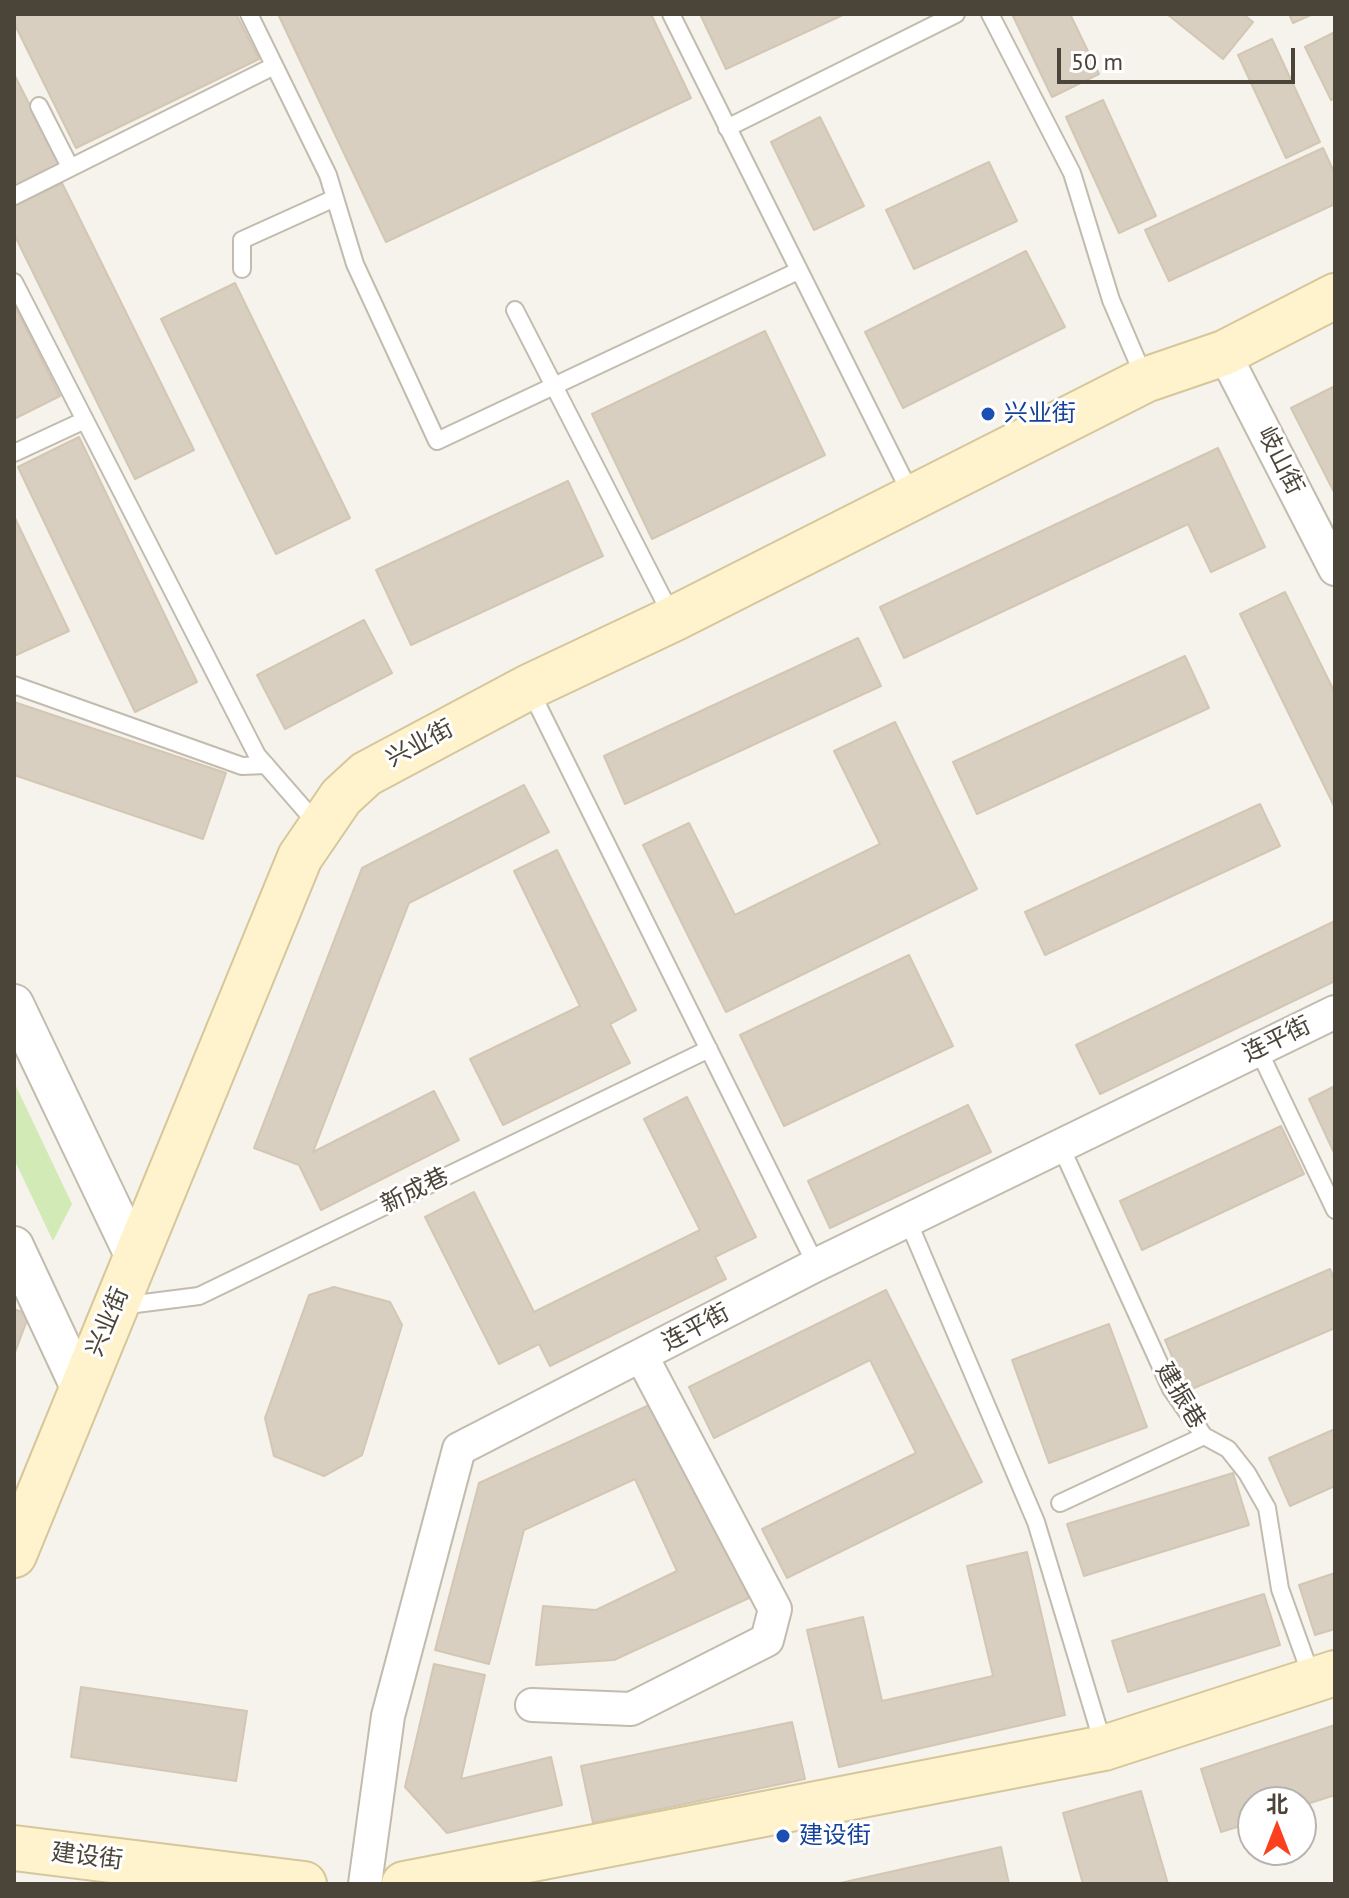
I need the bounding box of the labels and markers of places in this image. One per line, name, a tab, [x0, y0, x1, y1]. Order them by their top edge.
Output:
place label: 兴业街	[1004, 400, 1076, 428]
marker: 兴业街	[979, 405, 997, 423]
place label: 建设街	[799, 1822, 871, 1850]
marker: 建设街	[774, 1827, 792, 1845]

